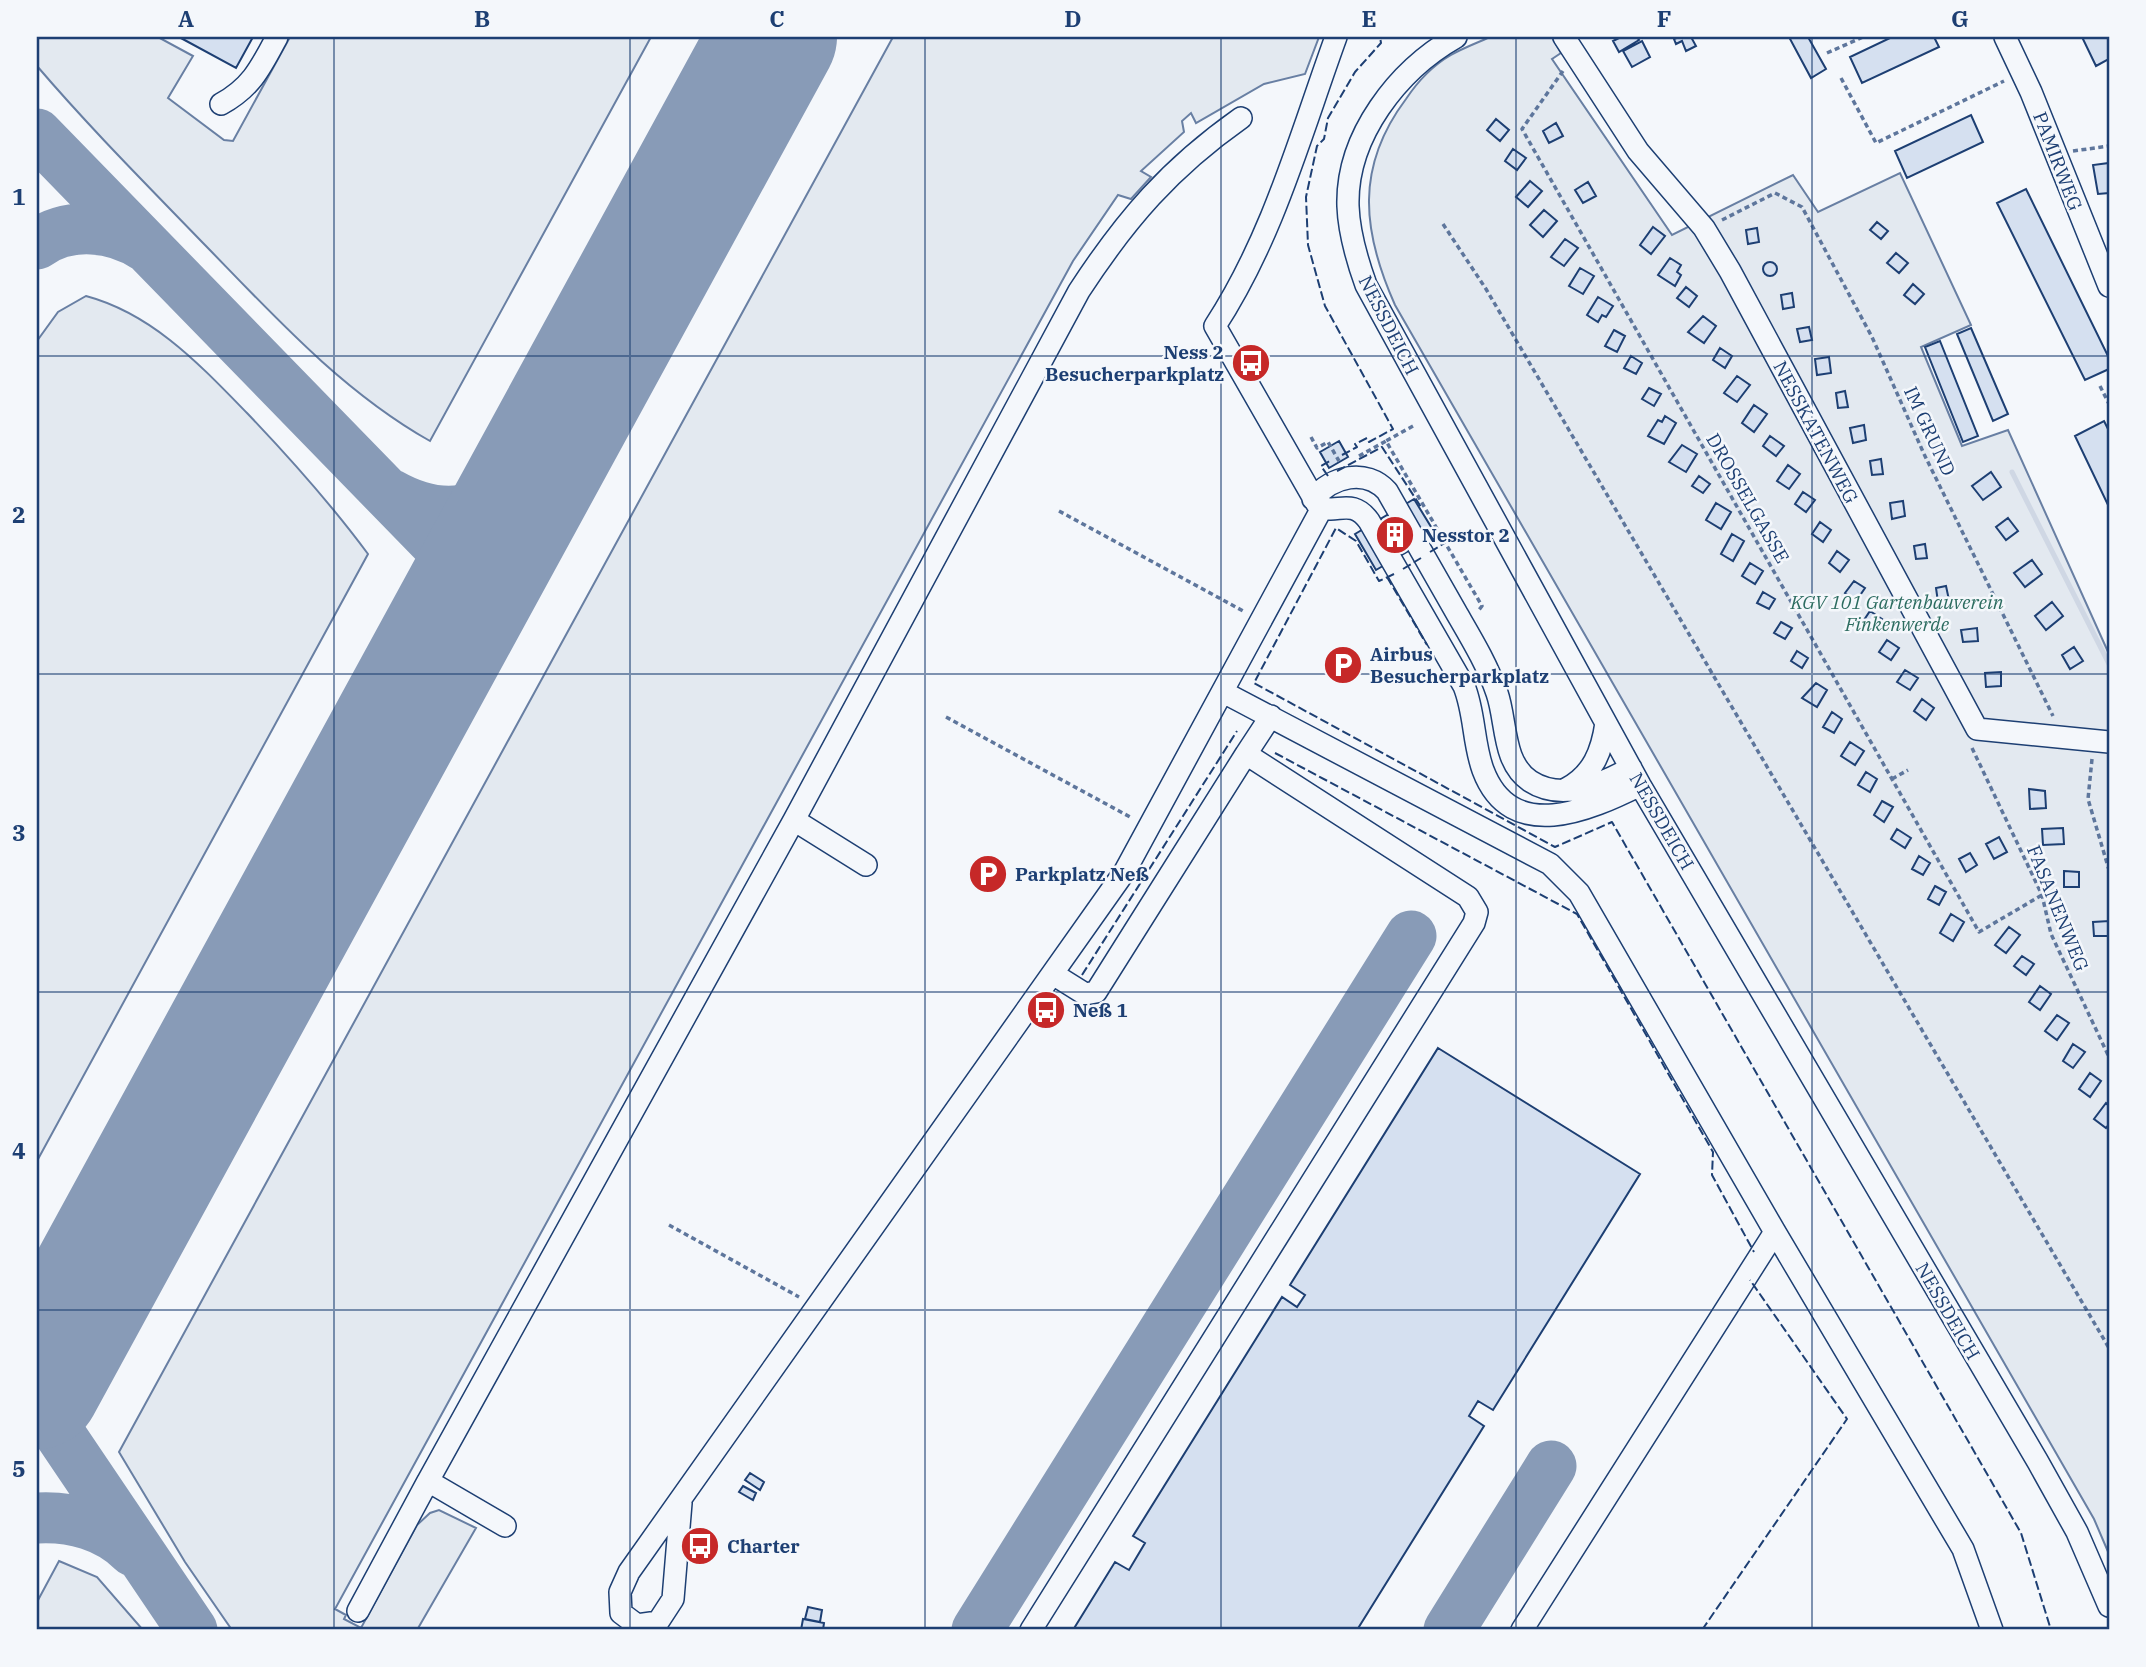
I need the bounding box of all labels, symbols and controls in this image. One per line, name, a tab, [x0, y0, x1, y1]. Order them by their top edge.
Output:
text: A	[178, 3, 194, 33]
text: B	[474, 3, 490, 33]
text: C	[769, 3, 785, 33]
text: D	[1064, 3, 1082, 33]
text: E	[1361, 3, 1377, 33]
text: F	[1657, 3, 1671, 33]
text: G	[1951, 3, 1969, 33]
street label: PAMIRWEG	[2028, 108, 2088, 214]
text: 1	[12, 181, 26, 211]
street label: NESSDEICH	[1354, 271, 1424, 379]
place label: Ness 2 Besucherparkplatz	[1045, 340, 1224, 386]
bus stop icon: Ness 2 Besucherparkplatz	[1230, 342, 1272, 384]
street label: NESSKATENWEG	[1768, 356, 1864, 508]
street label: IM GRUND	[1899, 382, 1961, 480]
street label: DROSSELGASSE	[1701, 429, 1795, 567]
text: 2	[12, 499, 26, 529]
building icon: Nesstor 2	[1374, 514, 1416, 556]
place label: Nesstor 2	[1422, 523, 1510, 547]
park label: KGV 101 Gartenbauverein Finkenwerde	[1789, 590, 2004, 636]
place label: Airbus Besucherparkplatz	[1370, 642, 1549, 688]
parking icon: Airbus Besucherparkplatz	[1322, 644, 1364, 686]
street label: NESSDEICH	[1624, 768, 1700, 874]
text: 3	[12, 817, 26, 847]
street label: FASANENWEG	[2022, 841, 2094, 975]
parking icon: Parkplatz Neß	[967, 853, 1009, 895]
place label: Parkplatz Neß	[1015, 862, 1149, 886]
bus stop icon: Neß 1	[1025, 989, 1067, 1031]
place label: Neß 1	[1073, 998, 1128, 1022]
text: 4	[12, 1135, 26, 1165]
street label: NESSDEICH	[1910, 1258, 1986, 1364]
text: 5	[12, 1453, 26, 1483]
bus stop icon: Charter	[679, 1525, 721, 1567]
place label: Charter	[727, 1534, 800, 1558]

